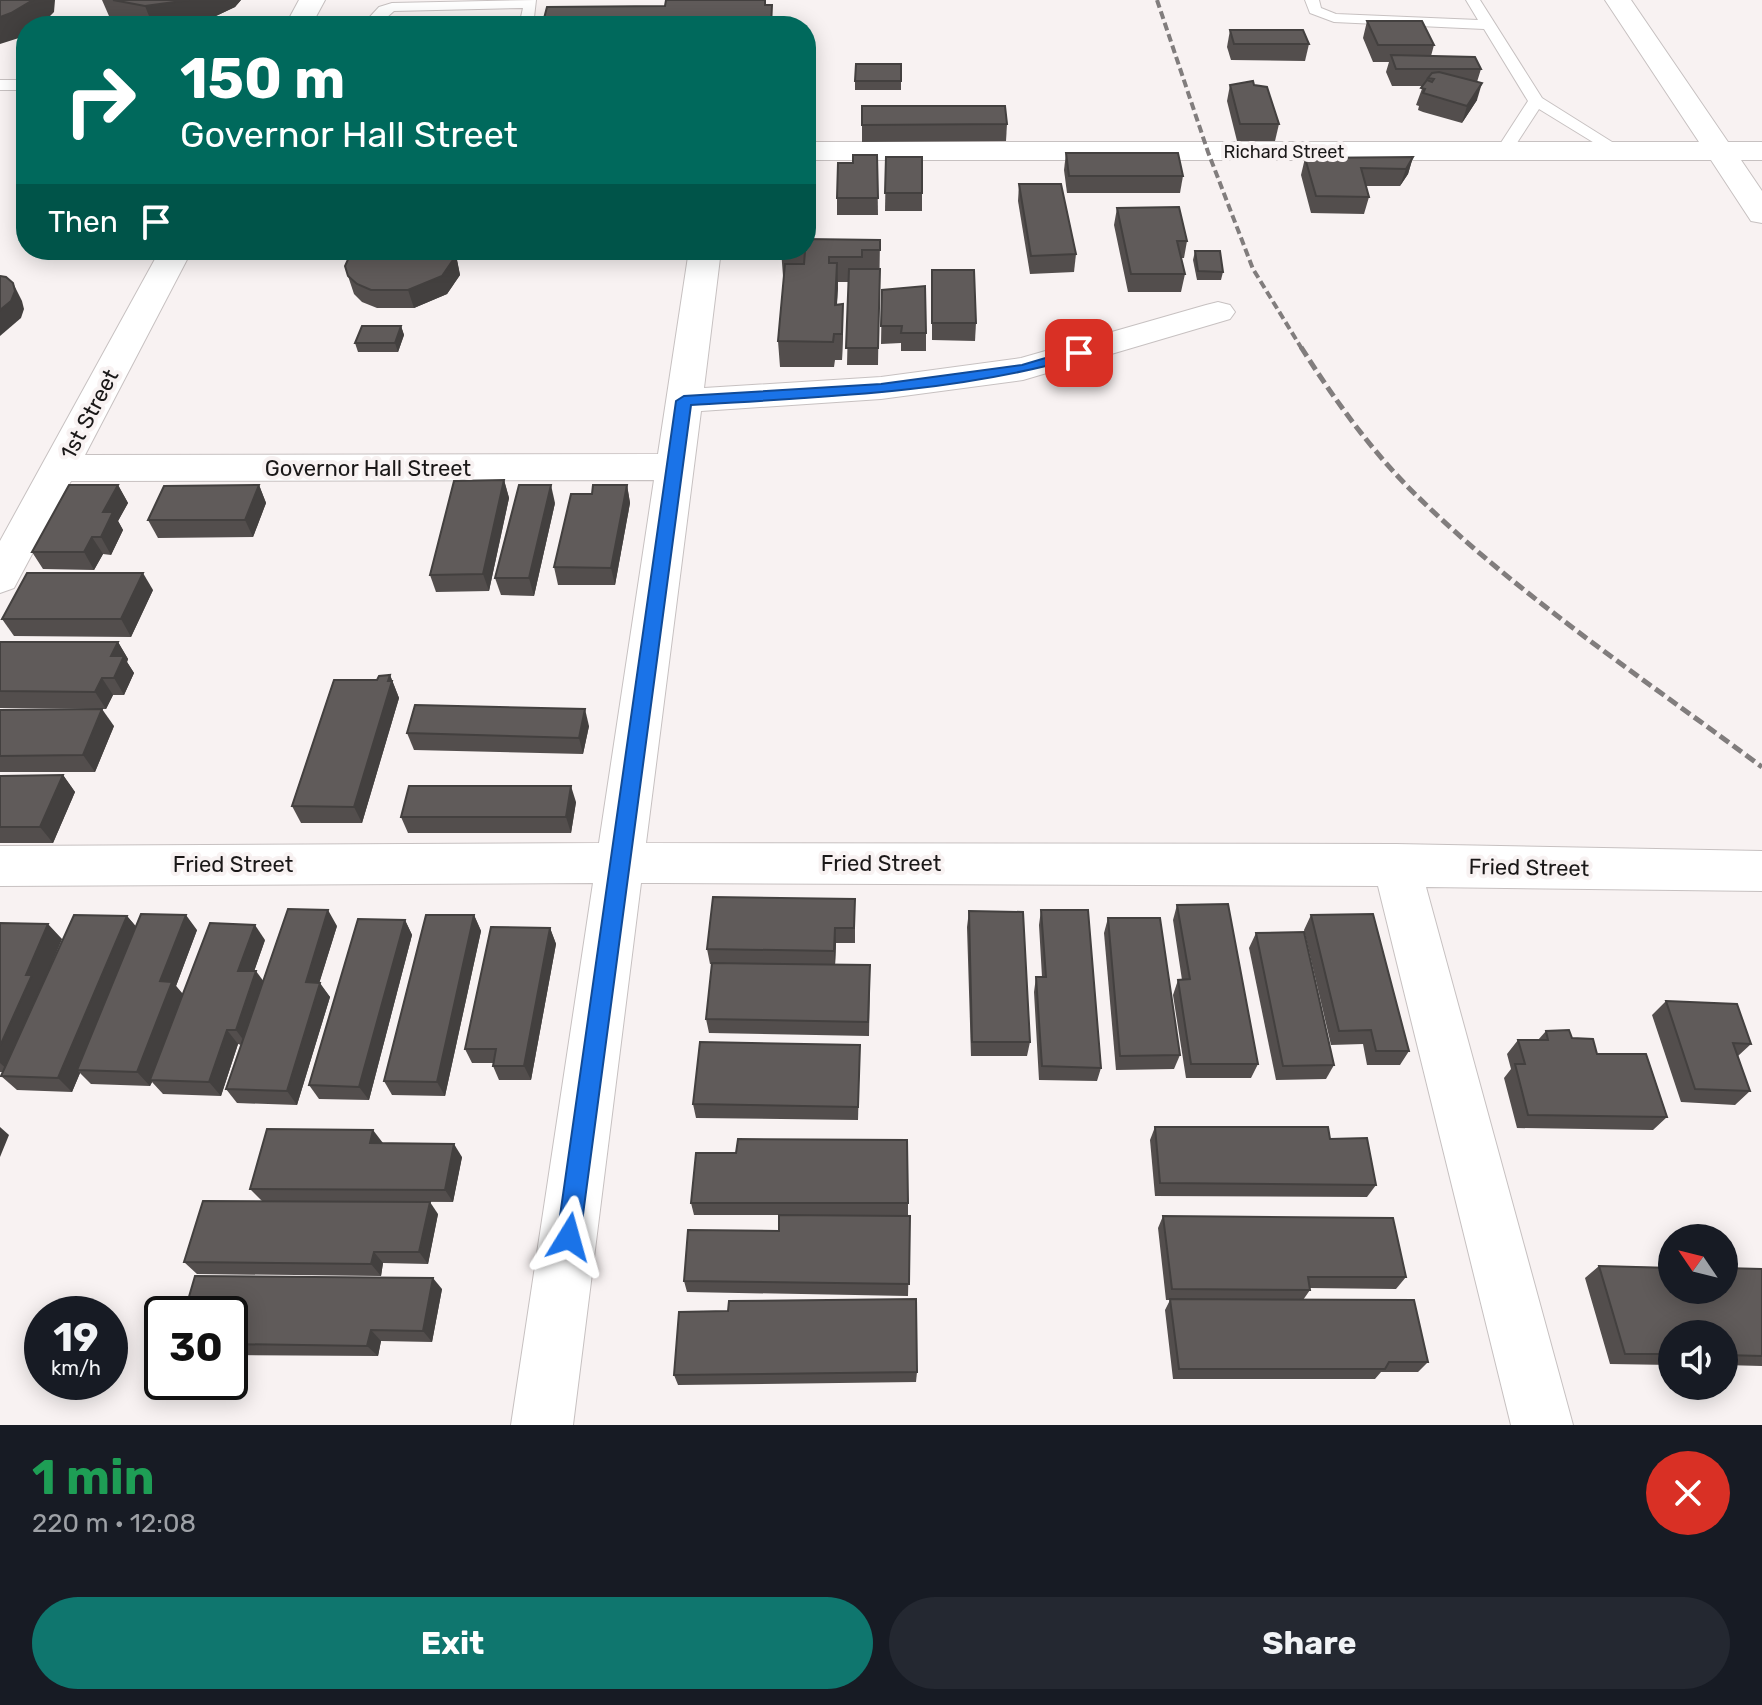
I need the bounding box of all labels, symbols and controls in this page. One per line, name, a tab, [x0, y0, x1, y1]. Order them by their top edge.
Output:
text: 150 m	[180, 46, 345, 112]
icon: right	[48, 48, 152, 152]
text: Governor Hall Street	[180, 113, 518, 156]
street label: Richard Street	[1224, 141, 1344, 163]
icon: arrive	[134, 200, 178, 244]
text: Then	[48, 204, 118, 240]
pin	[1045, 319, 1113, 387]
icon: arrive	[1057, 331, 1101, 375]
street label: 1st Street	[54, 364, 125, 464]
street label: Governor Hall Street	[265, 455, 472, 482]
street label: Fried Street	[821, 850, 942, 877]
street label: Fried Street	[173, 851, 294, 878]
street label: Fried Street	[1468, 853, 1590, 882]
position arrow	[527, 1195, 611, 1279]
north arrow	[1658, 1224, 1738, 1304]
map controls	[1658, 1224, 1738, 1400]
speed limit sign: 30	[144, 1296, 248, 1400]
text: 19	[53, 1314, 99, 1361]
button: sound	[1658, 1320, 1738, 1400]
text: km/h	[51, 1356, 101, 1380]
text: 1 min	[32, 1449, 155, 1506]
button: close	[1646, 1451, 1730, 1535]
text: 220 m · 12:08	[32, 1508, 196, 1539]
button: Exit	[32, 1597, 873, 1689]
button: Share	[889, 1597, 1730, 1689]

